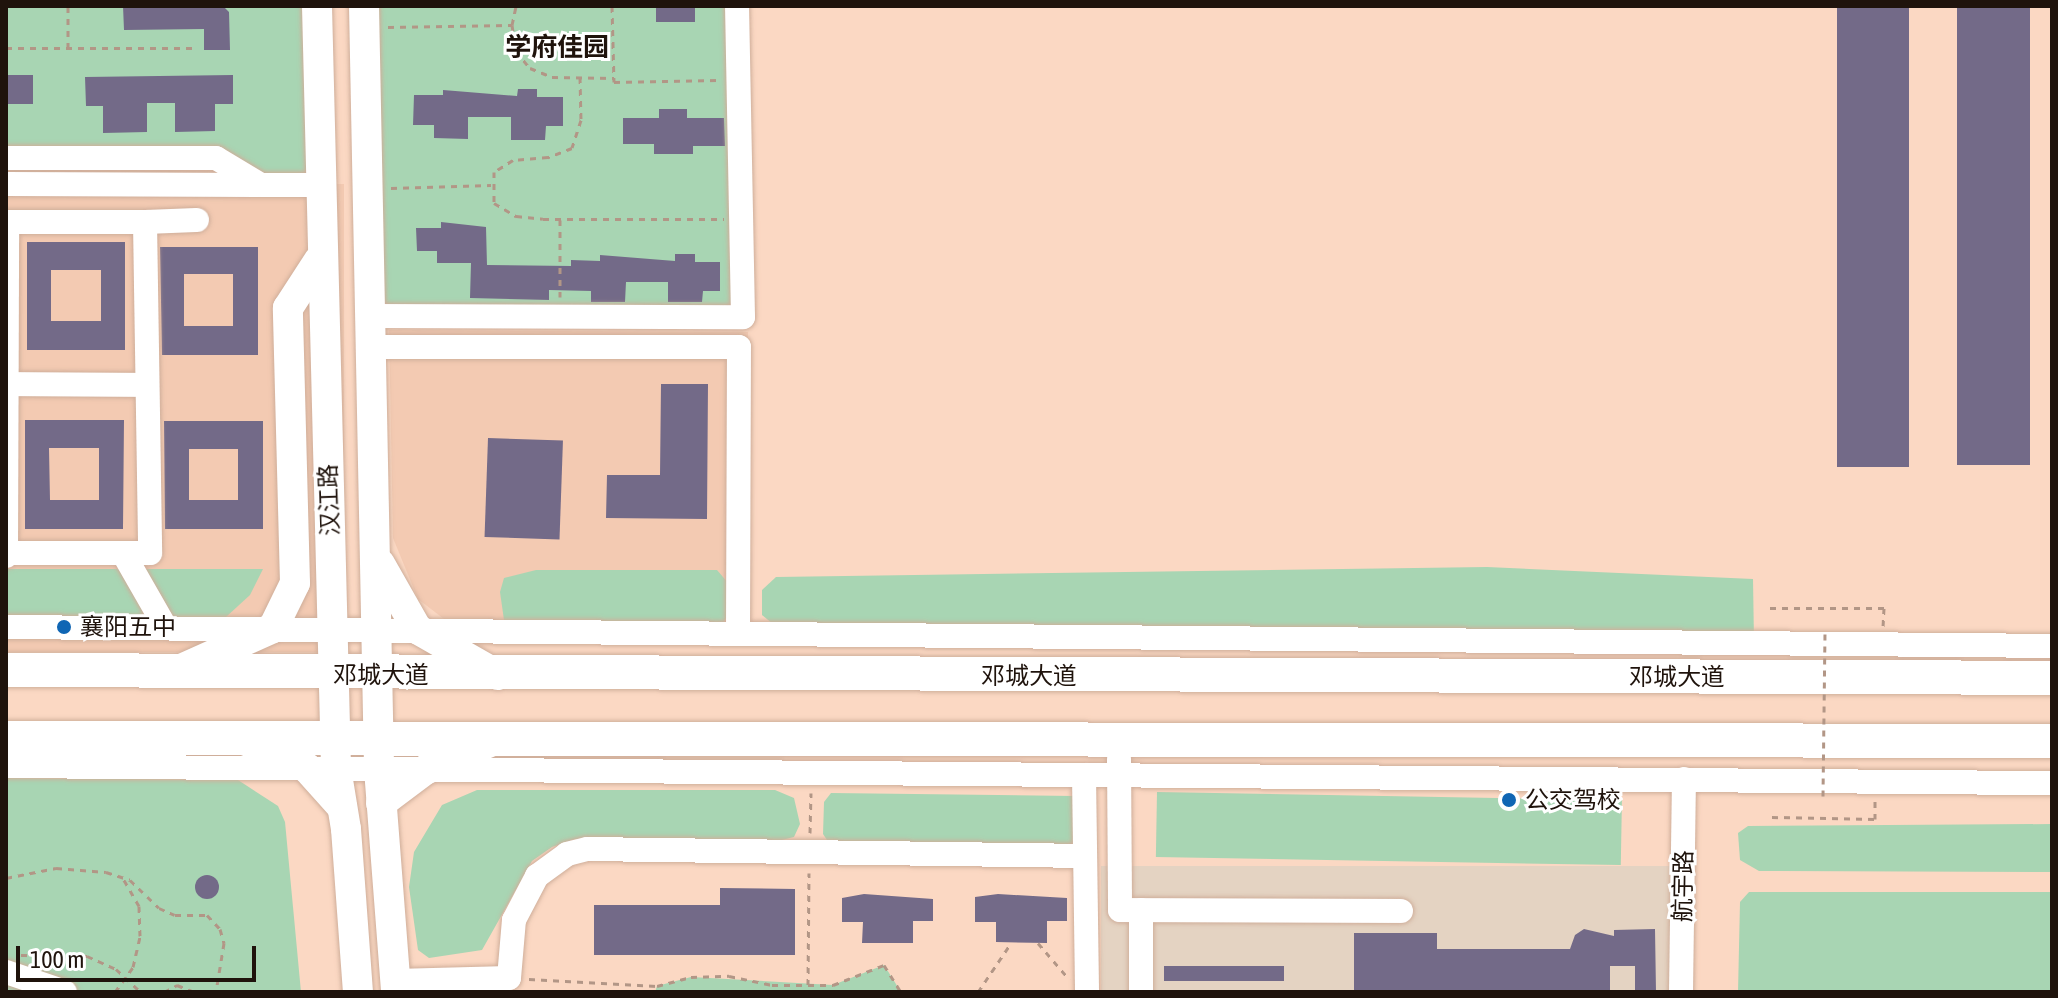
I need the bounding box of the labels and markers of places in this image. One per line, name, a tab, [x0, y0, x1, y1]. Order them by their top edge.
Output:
place label: 襄阳五中	[80, 613, 176, 641]
marker: 襄阳五中	[55, 618, 73, 636]
place label: 公交驾校	[1525, 786, 1621, 814]
marker: 公交驾校	[1500, 791, 1518, 809]

